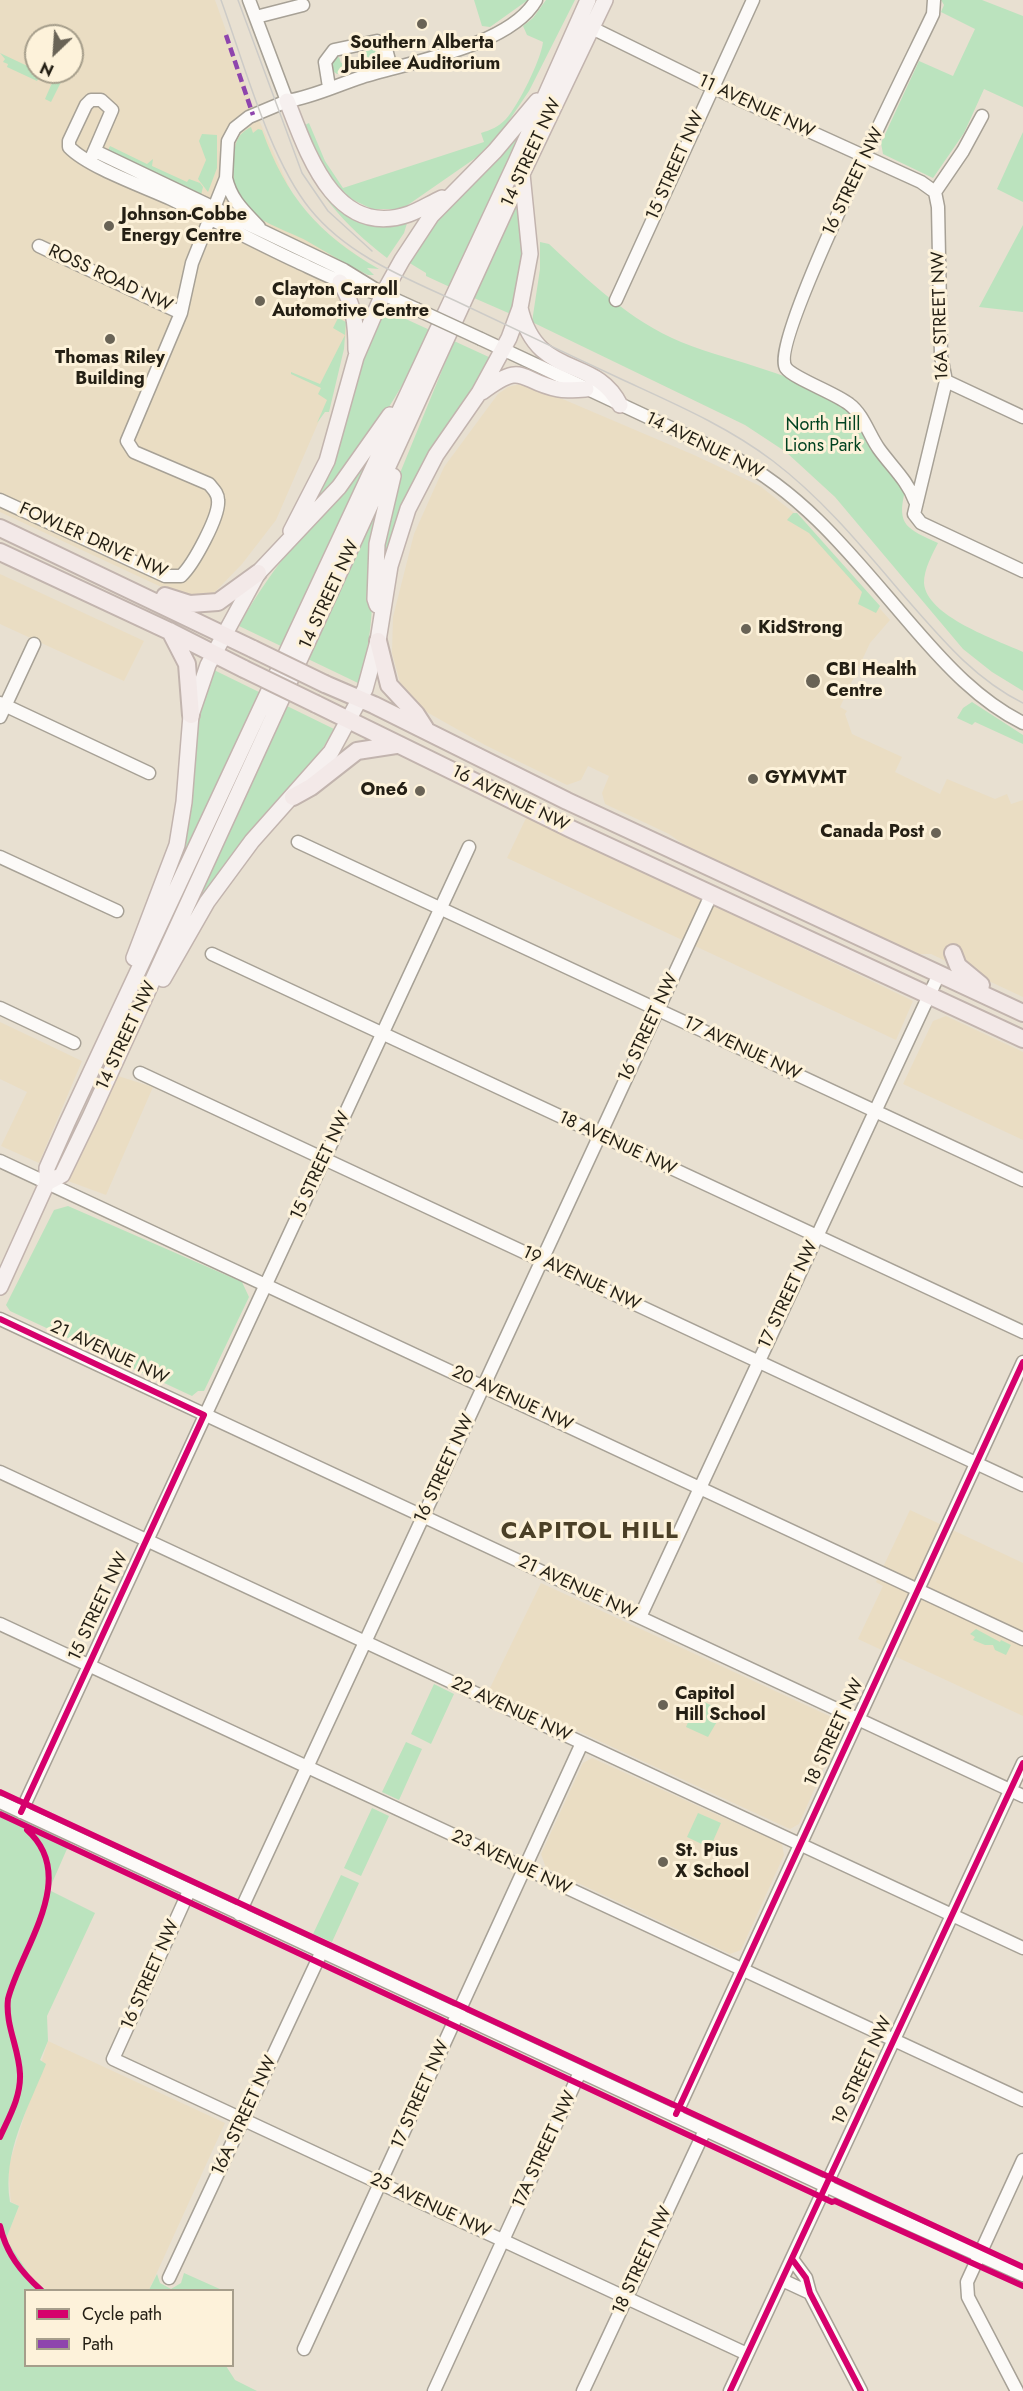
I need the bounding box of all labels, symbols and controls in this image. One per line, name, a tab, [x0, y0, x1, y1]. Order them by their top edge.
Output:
marker: Southern Alberta Jubilee Auditorium	[415, 17, 429, 31]
north arrow	[24, 24, 84, 84]
place label: Southern Alberta Jubilee Auditorium	[344, 33, 500, 76]
text: N	[36, 56, 58, 82]
street label: 11 AVENUE NW	[694, 71, 818, 143]
street label: 14 STREET NW	[497, 95, 567, 211]
street label: 15 STREET NW	[642, 108, 710, 224]
street label: 16 STREET NW	[819, 124, 889, 240]
place label: Johnson-Cobbe Energy Centre	[121, 205, 247, 248]
marker: Johnson-Cobbe Energy Centre	[102, 219, 116, 233]
street label: ROSS ROAD NW	[44, 241, 176, 317]
street label: 16A STREET NW	[928, 251, 954, 381]
place label: Clayton Carroll Automotive Centre	[272, 280, 429, 322]
marker: Clayton Carroll Automotive Centre	[253, 294, 267, 308]
marker: Thomas Riley Building	[103, 332, 117, 346]
place label: Thomas Riley Building	[55, 348, 165, 391]
street label: 14 AVENUE NW	[642, 408, 766, 484]
park label: North Hill Lions Park	[785, 415, 861, 458]
street label: FOWLER DRIVE NW	[16, 499, 170, 583]
street label: 14 STREET NW	[295, 537, 365, 653]
place label: KidStrong	[758, 618, 843, 640]
marker: KidStrong	[739, 622, 753, 636]
place label: CBI Health Centre	[826, 660, 917, 702]
marker: CBI Health Centre	[804, 672, 822, 690]
street label: 16 AVENUE NW	[448, 761, 572, 837]
place label: GYMVMT	[765, 768, 846, 790]
marker: GYMVMT	[746, 772, 760, 786]
place label: One6	[361, 780, 408, 802]
marker: One6	[413, 784, 427, 798]
place label: Canada Post	[820, 822, 924, 844]
marker: Canada Post	[929, 826, 943, 840]
street label: 16 STREET NW	[614, 970, 684, 1086]
street label: 14 STREET NW	[92, 978, 162, 1094]
street label: 17 AVENUE NW	[680, 1012, 804, 1086]
street label: 18 AVENUE NW	[555, 1107, 679, 1181]
street label: 15 STREET NW	[286, 1108, 356, 1224]
street label: 17 STREET NW	[755, 1238, 823, 1352]
street label: 19 AVENUE NW	[518, 1242, 644, 1316]
street label: 21 AVENUE NW	[46, 1316, 172, 1390]
street label: 20 AVENUE NW	[448, 1362, 576, 1436]
street label: 16 STREET NW	[410, 1411, 480, 1527]
district label: CAPITOL HILL	[501, 1518, 679, 1546]
street label: 15 STREET NW	[64, 1549, 134, 1665]
street label: 21 AVENUE NW	[514, 1551, 640, 1625]
street label: 22 AVENUE NW	[448, 1673, 574, 1747]
street label: 18 STREET NW	[800, 1675, 870, 1791]
place label: Capitol Hill School	[675, 1684, 766, 1726]
marker: Capitol Hill School	[656, 1698, 670, 1712]
street label: 23 AVENUE NW	[448, 1826, 574, 1900]
place label: St. Pius X School	[675, 1841, 749, 1884]
marker: St. Pius X School	[656, 1855, 670, 1869]
street label: 16 STREET NW	[117, 1917, 185, 2033]
street label: 19 STREET NW	[828, 2013, 898, 2129]
street label: 17 STREET NW	[387, 2037, 455, 2153]
street label: 16A STREET NW	[208, 2053, 282, 2179]
street label: 17A STREET NW	[508, 2088, 582, 2212]
street label: 25 AVENUE NW	[367, 2169, 493, 2243]
street label: 18 STREET NW	[608, 2203, 678, 2319]
legend	[24, 2289, 234, 2367]
text: Cycle path	[82, 2301, 162, 2327]
text: Path	[82, 2331, 114, 2357]

